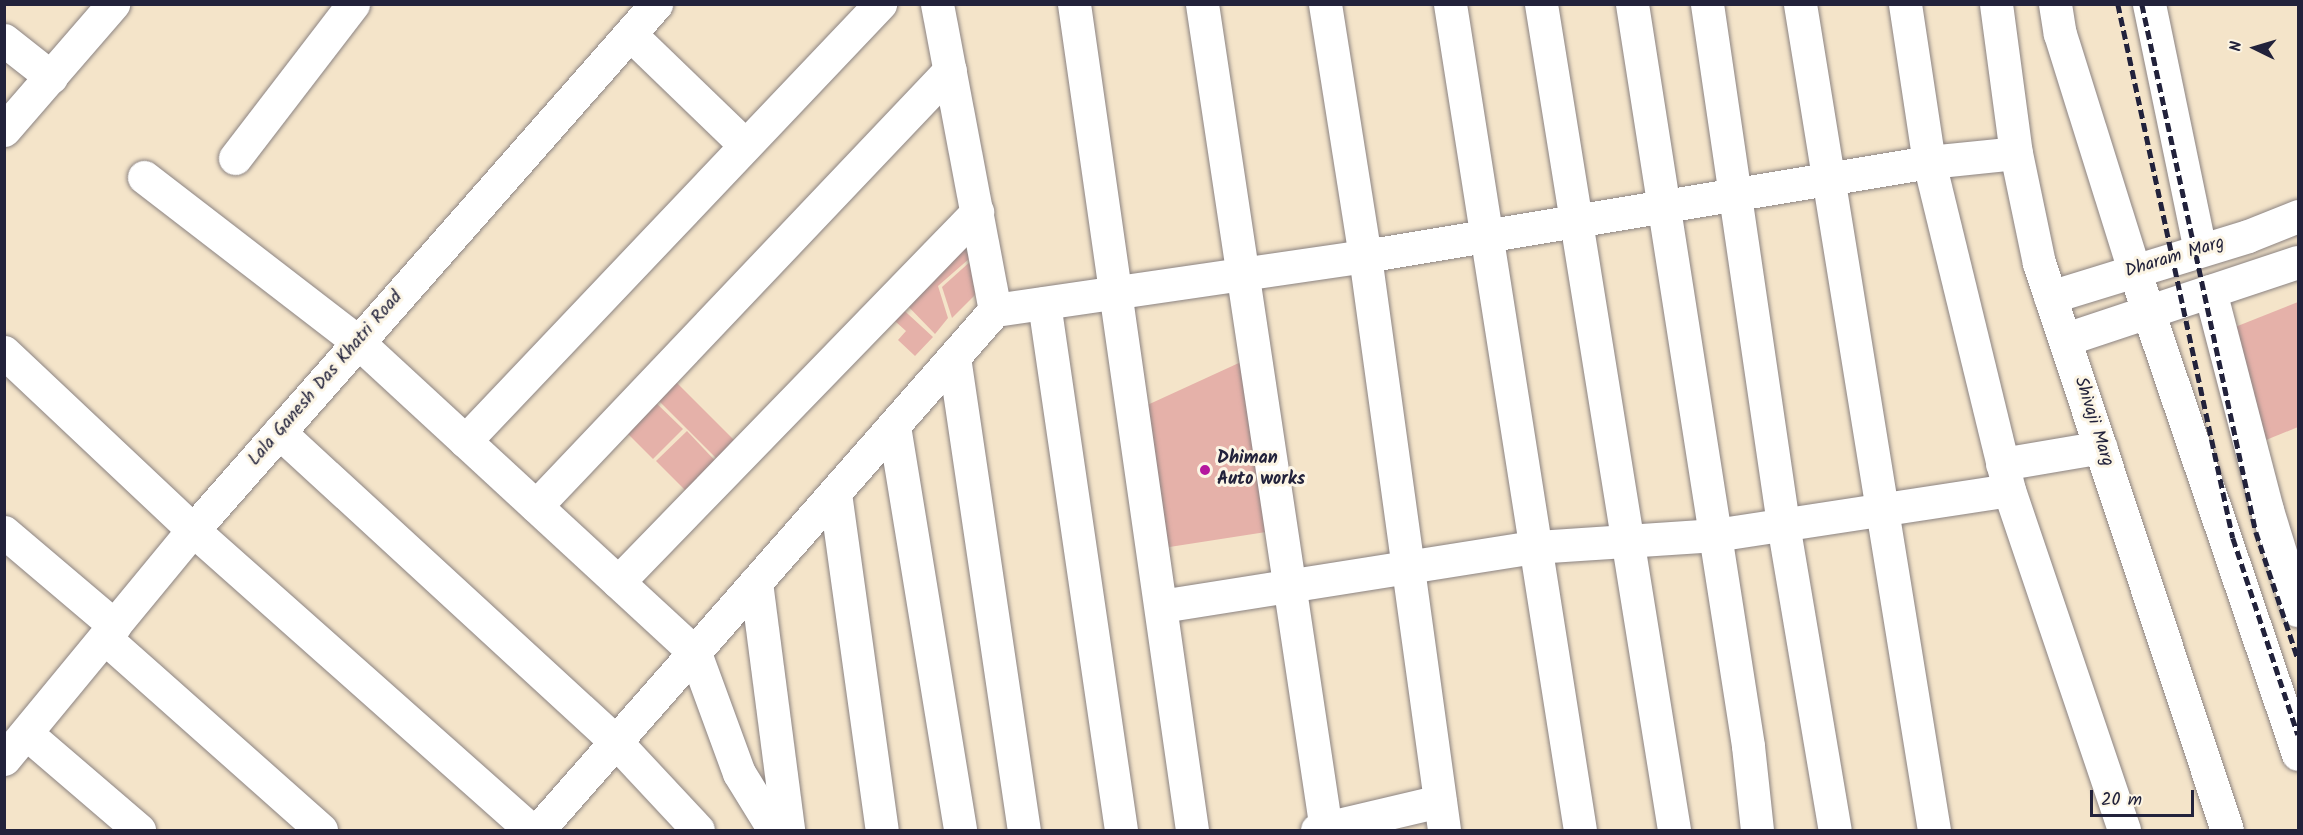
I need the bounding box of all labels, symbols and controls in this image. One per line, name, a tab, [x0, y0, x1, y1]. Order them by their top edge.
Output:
north arrow	[2225, 18, 2285, 78]
text: N	[2224, 40, 2249, 53]
street label: Dharam Marg	[2123, 233, 2227, 283]
street label: Lala Ganesh Das Khatri Road	[244, 287, 408, 471]
street label: Shivaji Marg	[2068, 375, 2118, 469]
place label: Dhiman Auto works	[1217, 449, 1305, 492]
marker: Dhiman Auto works	[1198, 463, 1212, 477]
scale bar	[2093, 778, 2196, 816]
text: 20 m	[2101, 786, 2142, 815]

